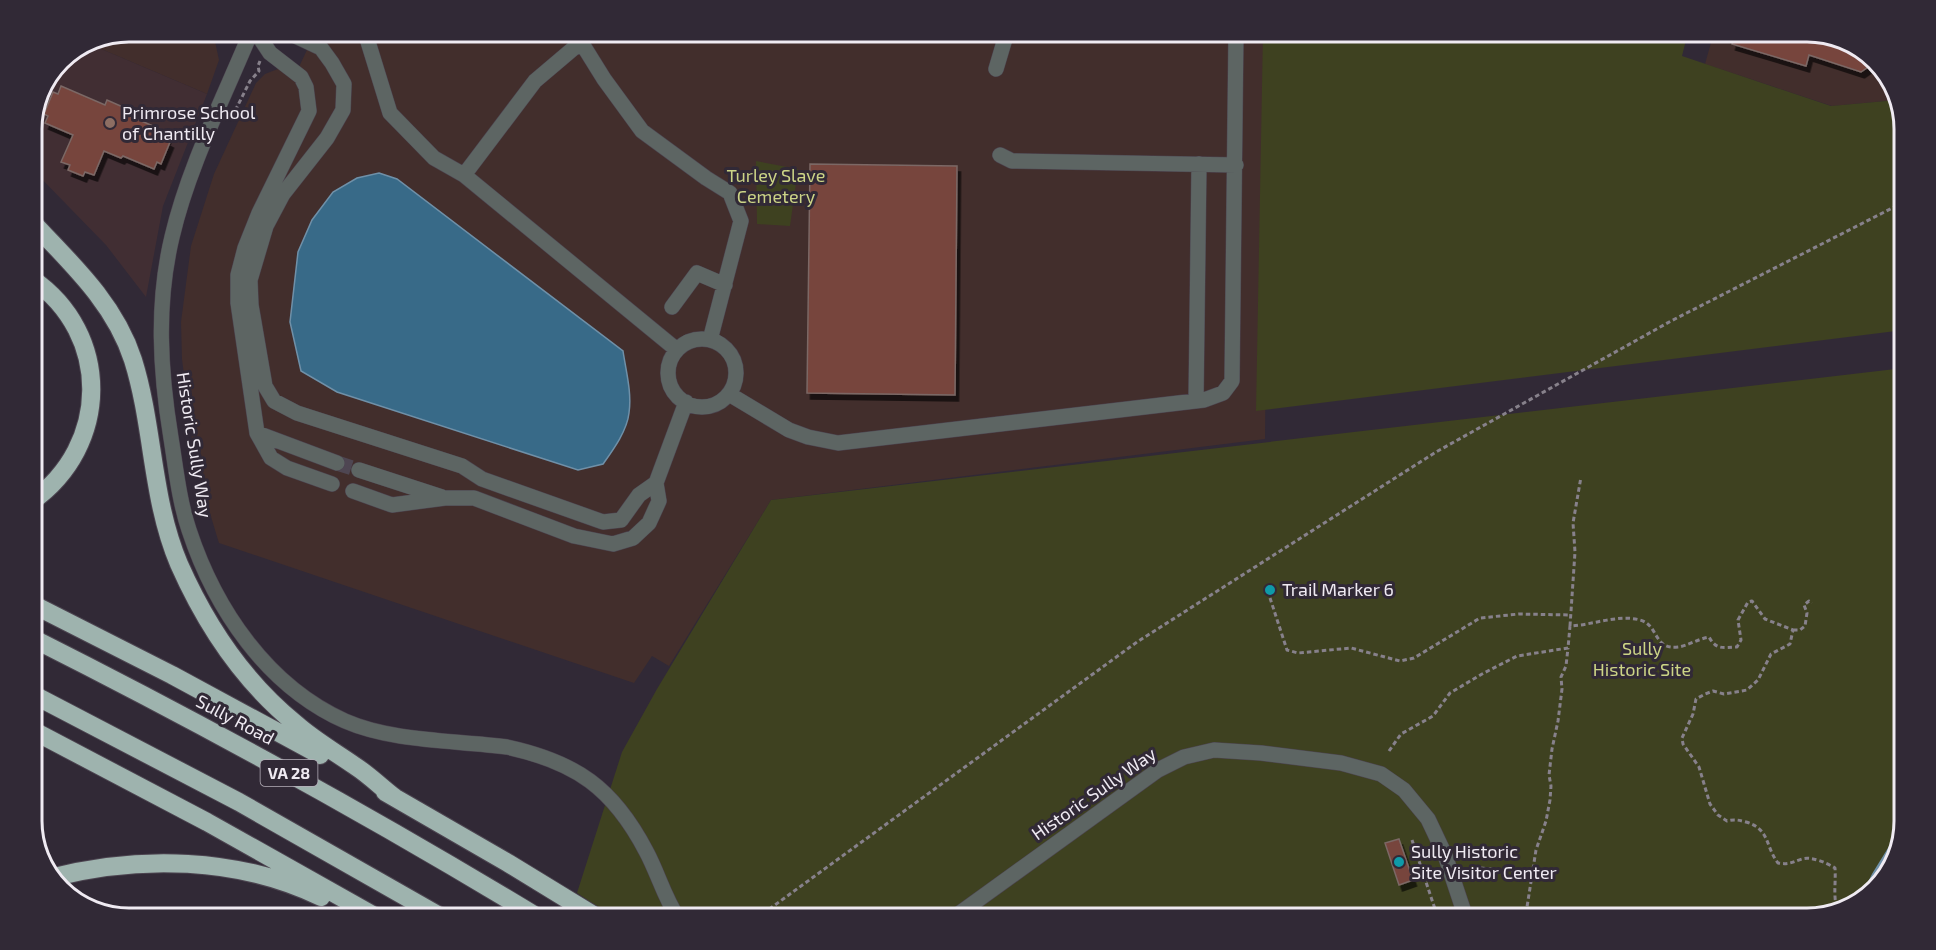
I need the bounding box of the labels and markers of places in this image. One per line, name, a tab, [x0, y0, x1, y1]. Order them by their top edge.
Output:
place label: Primrose School of Chantilly	[122, 101, 256, 144]
marker: Primrose School of Chantilly	[103, 116, 117, 130]
place label: Trail Marker 6	[1282, 578, 1394, 600]
marker: Trail Marker 6	[1263, 583, 1277, 597]
place label: Sully Historic Site Visitor Center	[1411, 840, 1557, 883]
marker: Sully Historic Site Visitor Center	[1392, 855, 1406, 869]

